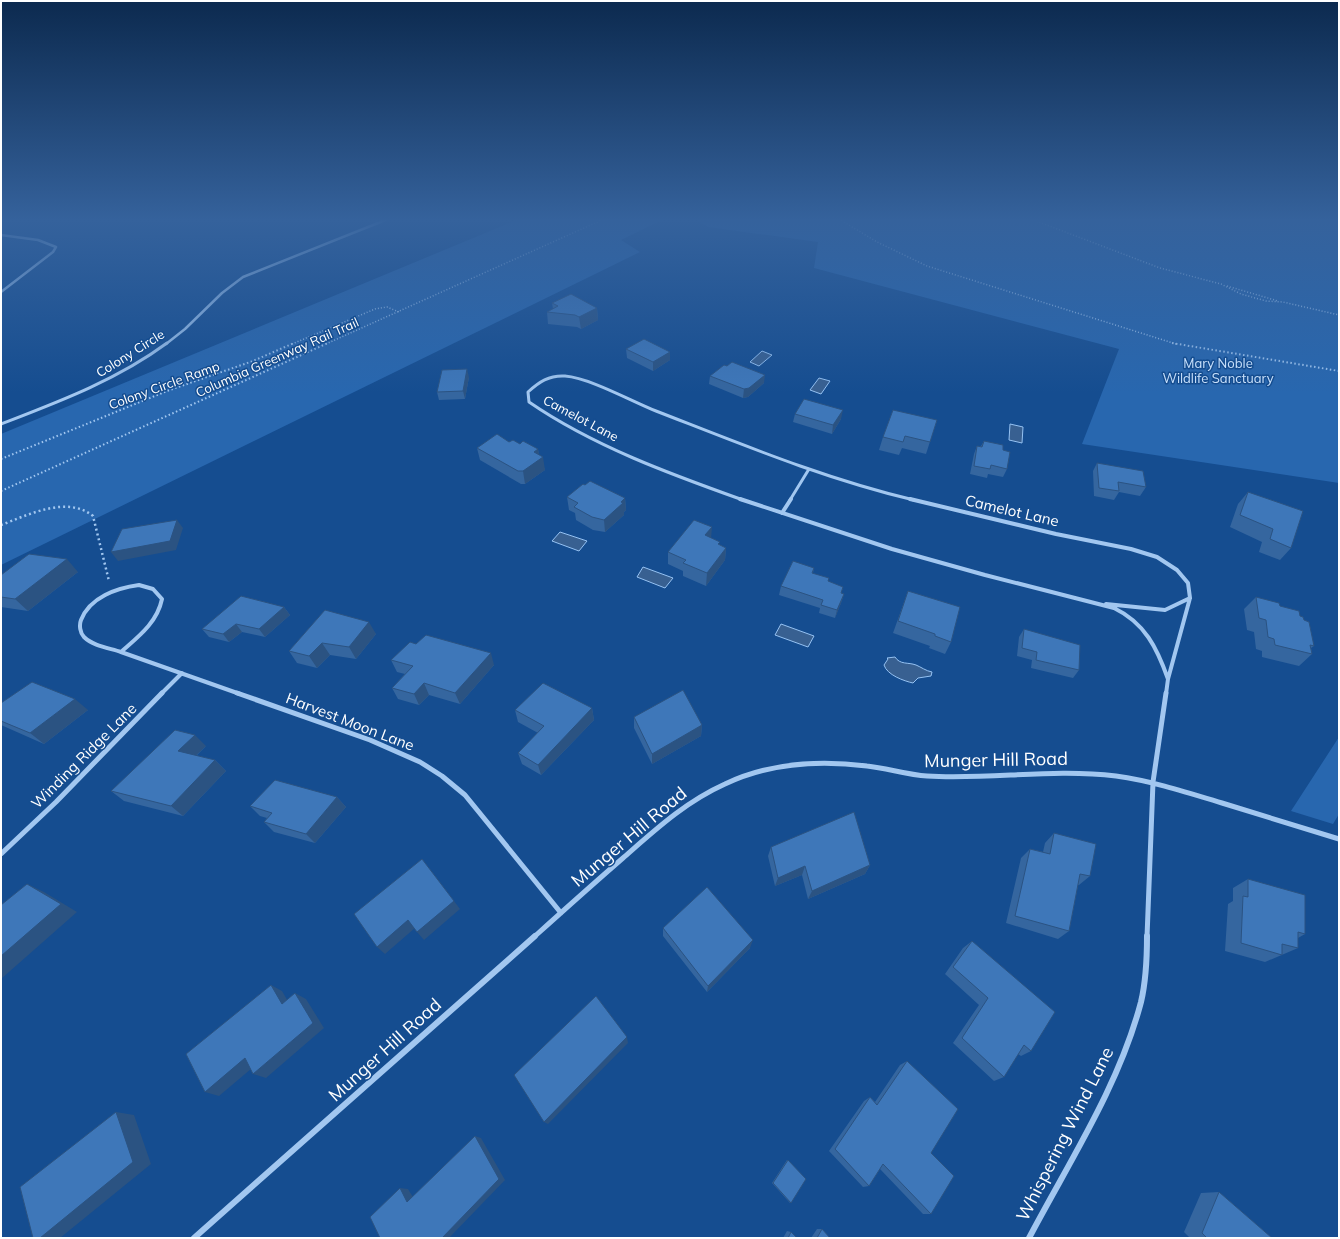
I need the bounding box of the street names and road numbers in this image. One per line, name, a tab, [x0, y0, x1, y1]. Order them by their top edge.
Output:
street label: Columbia Greenway Rail Trail	[193, 314, 361, 400]
street label: Colony Circle	[93, 326, 167, 380]
street label: Colony Circle Ramp	[106, 357, 222, 412]
street label: Camelot Lane	[541, 391, 621, 445]
street label: Camelot Lane	[963, 490, 1061, 531]
street label: Harvest Moon Lane	[283, 688, 417, 755]
street label: Winding Ridge Lane	[27, 699, 140, 812]
street label: Munger Hill Road	[924, 747, 1068, 772]
street label: Munger Hill Road	[566, 782, 691, 892]
street label: Munger Hill Road	[324, 993, 446, 1106]
street label: Whispering Wind Lane	[1011, 1043, 1119, 1225]

